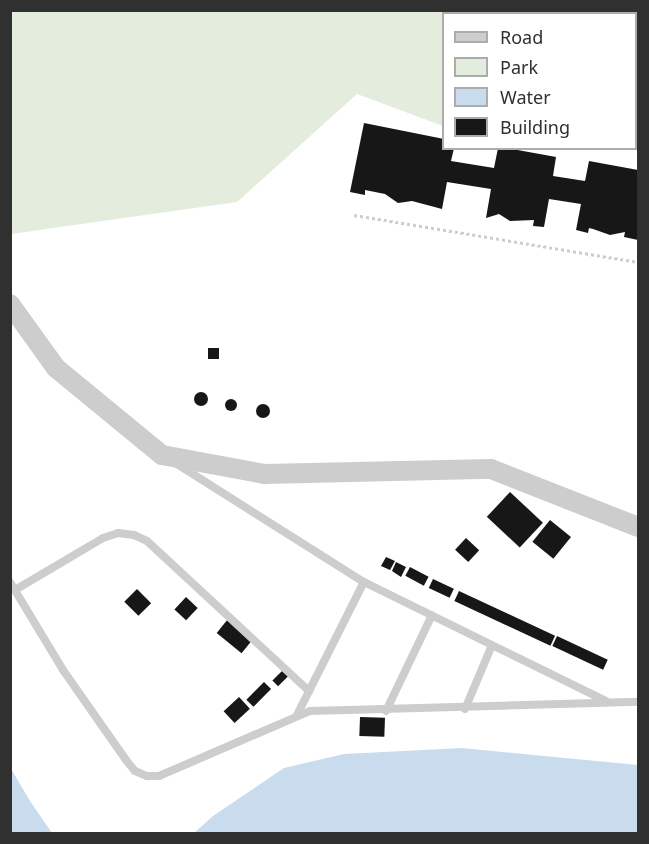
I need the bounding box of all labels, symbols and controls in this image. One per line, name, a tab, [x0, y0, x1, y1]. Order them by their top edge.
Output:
legend	[442, 12, 637, 150]
text: Road	[500, 25, 543, 49]
text: Park	[500, 55, 538, 79]
text: Water	[500, 85, 551, 109]
text: Building	[500, 115, 570, 139]

